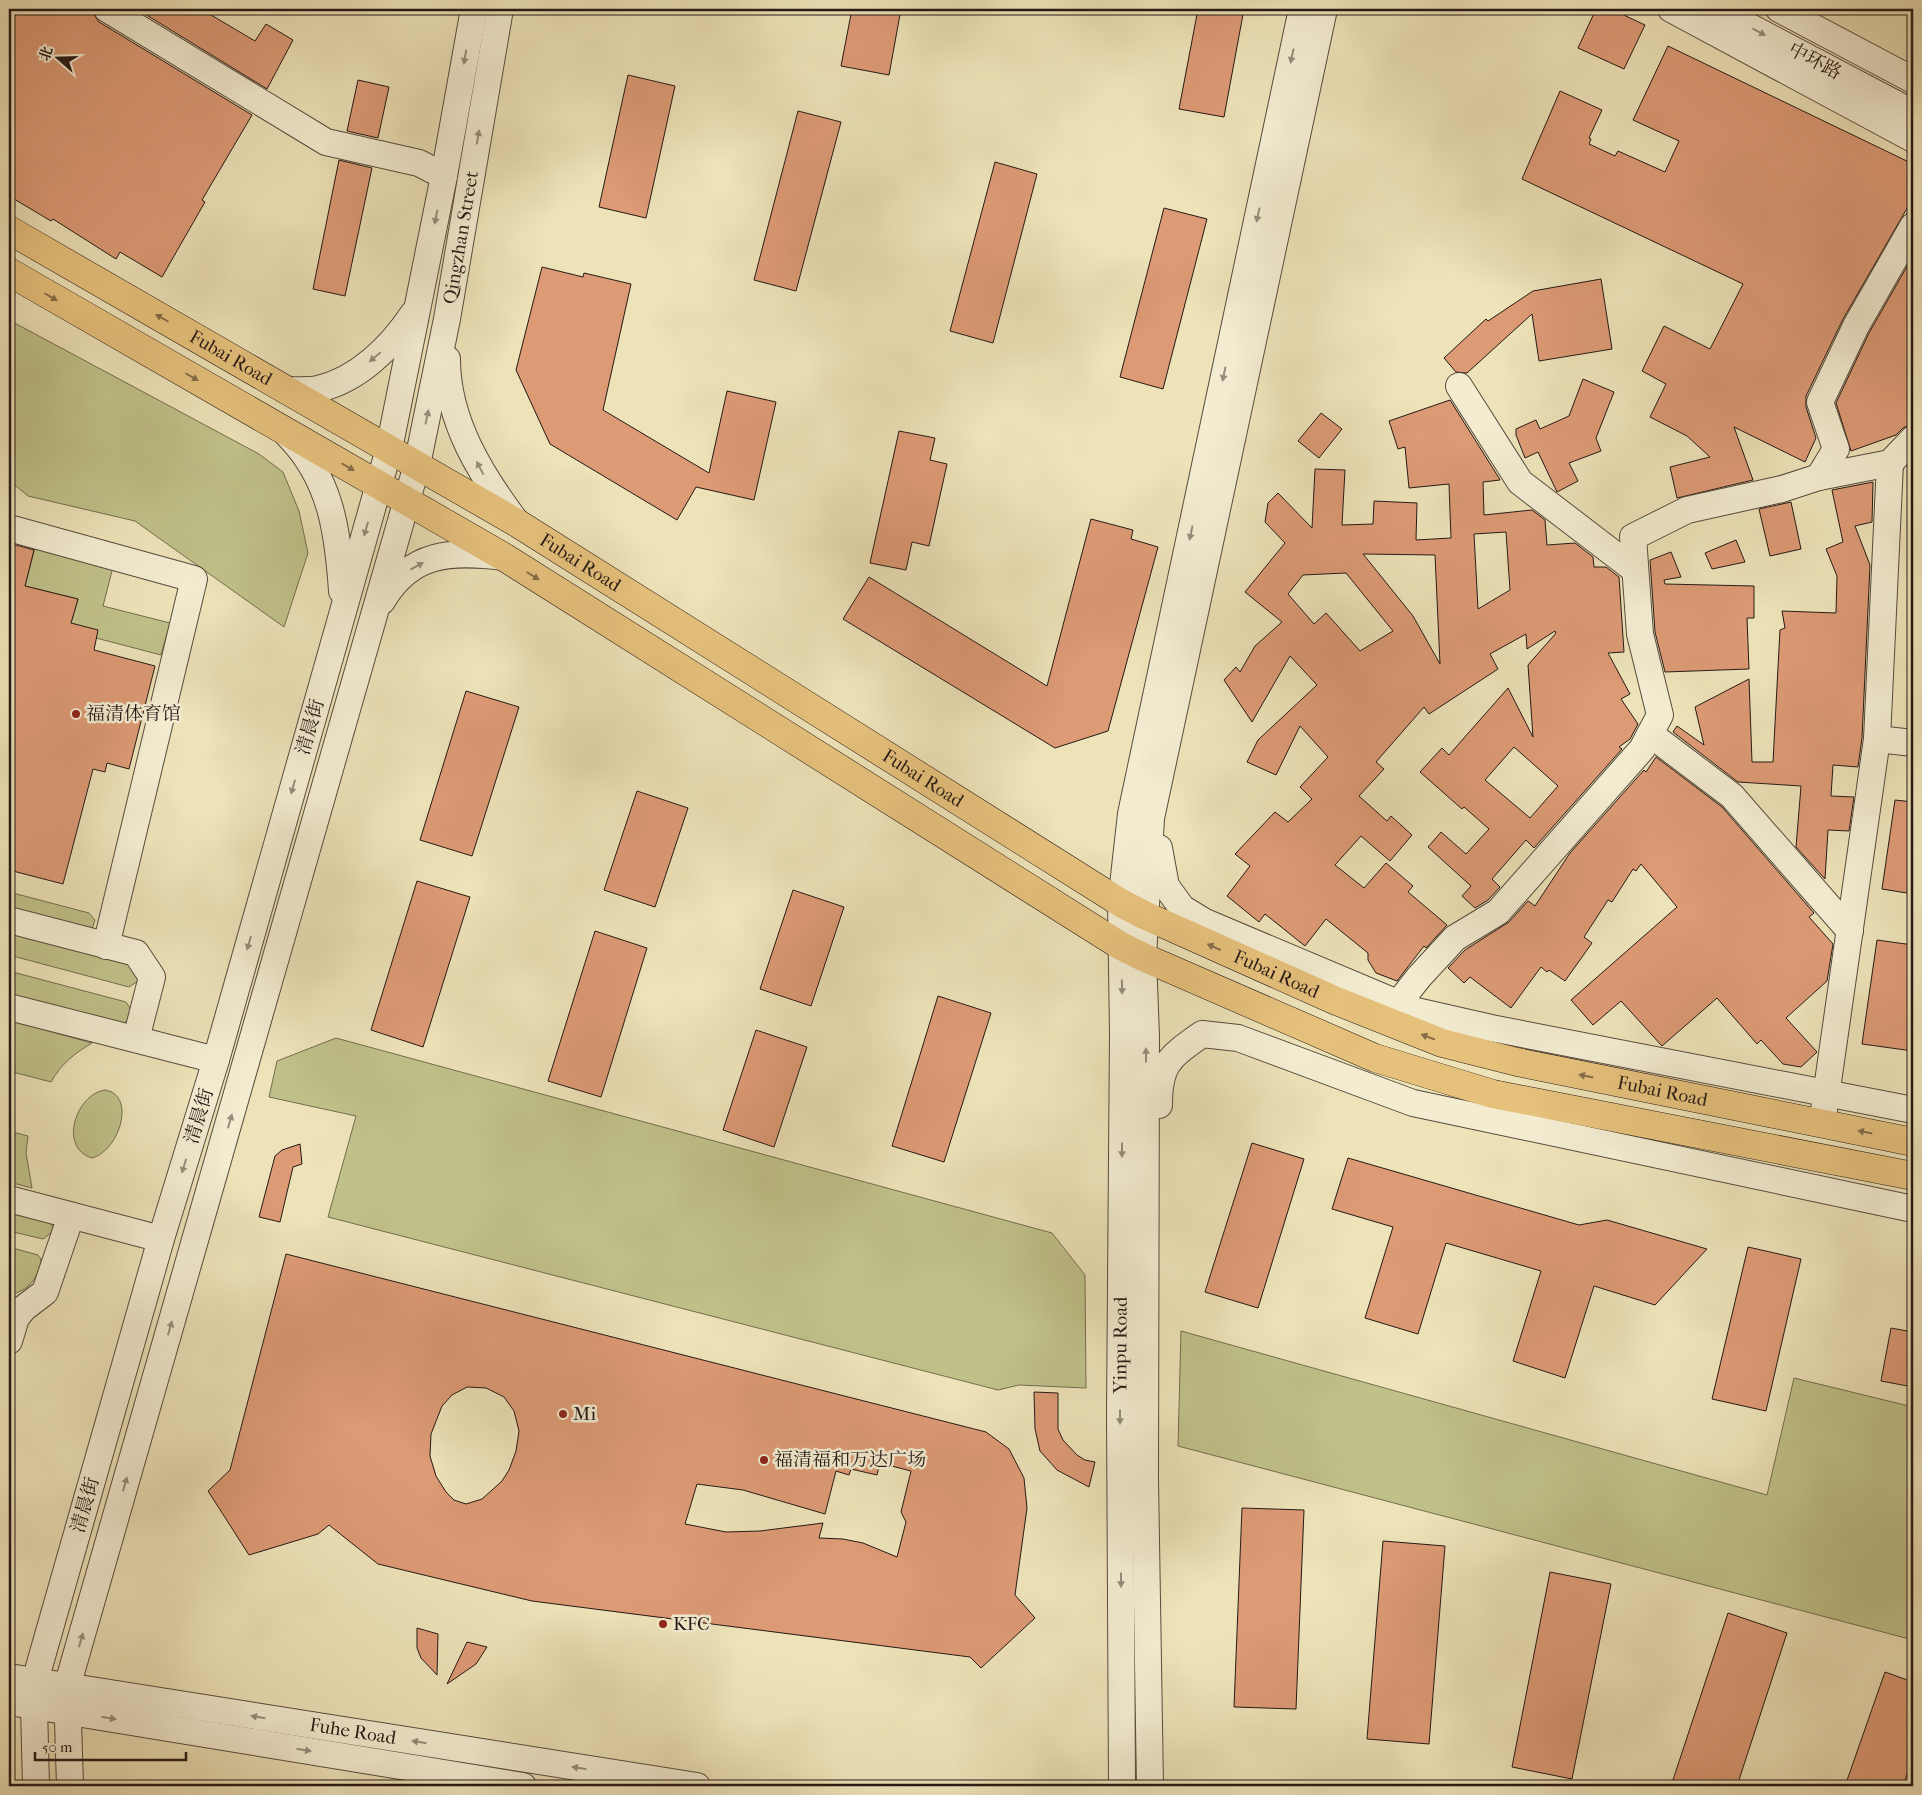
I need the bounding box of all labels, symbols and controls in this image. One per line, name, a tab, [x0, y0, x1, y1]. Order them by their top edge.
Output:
one-way arrow	[1752, 28, 1767, 36]
north arrow	[32, 32, 82, 82]
street label: 中环路	[1785, 38, 1845, 84]
text: 北	[36, 44, 57, 63]
one-way arrow	[461, 49, 469, 65]
one-way arrow	[1287, 49, 1295, 65]
one-way arrow	[474, 128, 482, 144]
street label: Qingzhan Street	[439, 169, 483, 306]
one-way arrow	[1254, 208, 1262, 223]
one-way arrow	[432, 209, 440, 224]
one-way arrow	[44, 292, 58, 301]
one-way arrow	[156, 314, 169, 323]
street label: Fubai Road	[186, 325, 277, 391]
one-way arrow	[368, 352, 381, 363]
one-way arrow	[1220, 367, 1228, 383]
one-way arrow	[185, 373, 199, 382]
one-way arrow	[423, 409, 431, 425]
one-way arrow	[476, 461, 484, 475]
one-way arrow	[341, 463, 356, 471]
one-way arrow	[362, 522, 370, 537]
one-way arrow	[1187, 526, 1195, 541]
street label: Fubai Road	[535, 529, 625, 597]
one-way arrow	[410, 562, 424, 570]
one-way arrow	[527, 571, 540, 581]
street label: 清晨街	[292, 697, 328, 757]
place label: 福清体育馆	[86, 703, 181, 725]
marker: 福清体育馆	[70, 708, 82, 720]
street label: Fubai Road	[878, 745, 968, 812]
one-way arrow	[289, 779, 297, 794]
one-way arrow	[245, 935, 253, 951]
one-way arrow	[1207, 942, 1221, 950]
street label: Fubai Road	[1230, 945, 1323, 1003]
one-way arrow	[1118, 979, 1126, 995]
one-way arrow	[1421, 1033, 1436, 1041]
one-way arrow	[1142, 1047, 1150, 1063]
one-way arrow	[1578, 1072, 1594, 1080]
street label: Fubai Road	[1615, 1072, 1710, 1111]
street label: 清晨街	[180, 1086, 218, 1146]
one-way arrow	[226, 1113, 234, 1129]
one-way arrow	[1858, 1128, 1873, 1136]
one-way arrow	[1118, 1142, 1126, 1158]
one-way arrow	[179, 1159, 187, 1174]
street label: Yinpu Road	[1109, 1296, 1132, 1395]
one-way arrow	[167, 1320, 175, 1335]
place label: Mi	[573, 1403, 596, 1425]
marker: Mi	[557, 1408, 569, 1420]
one-way arrow	[1116, 1409, 1124, 1425]
place label: 福清福和万达广场	[774, 1449, 926, 1471]
marker: 福清福和万达广场	[758, 1454, 770, 1466]
street label: 清晨街	[67, 1475, 103, 1535]
one-way arrow	[122, 1476, 130, 1491]
one-way arrow	[1117, 1572, 1125, 1588]
place label: KFC	[673, 1613, 710, 1635]
marker: KFC	[657, 1618, 669, 1630]
one-way arrow	[77, 1632, 85, 1647]
one-way arrow	[250, 1713, 266, 1721]
one-way arrow	[101, 1714, 117, 1722]
street label: Fuhe Road	[308, 1714, 398, 1749]
scale bar	[35, 1730, 186, 1762]
text: 50 m	[42, 1738, 73, 1756]
one-way arrow	[410, 1738, 426, 1746]
one-way arrow	[296, 1746, 312, 1754]
one-way arrow	[571, 1763, 587, 1771]

